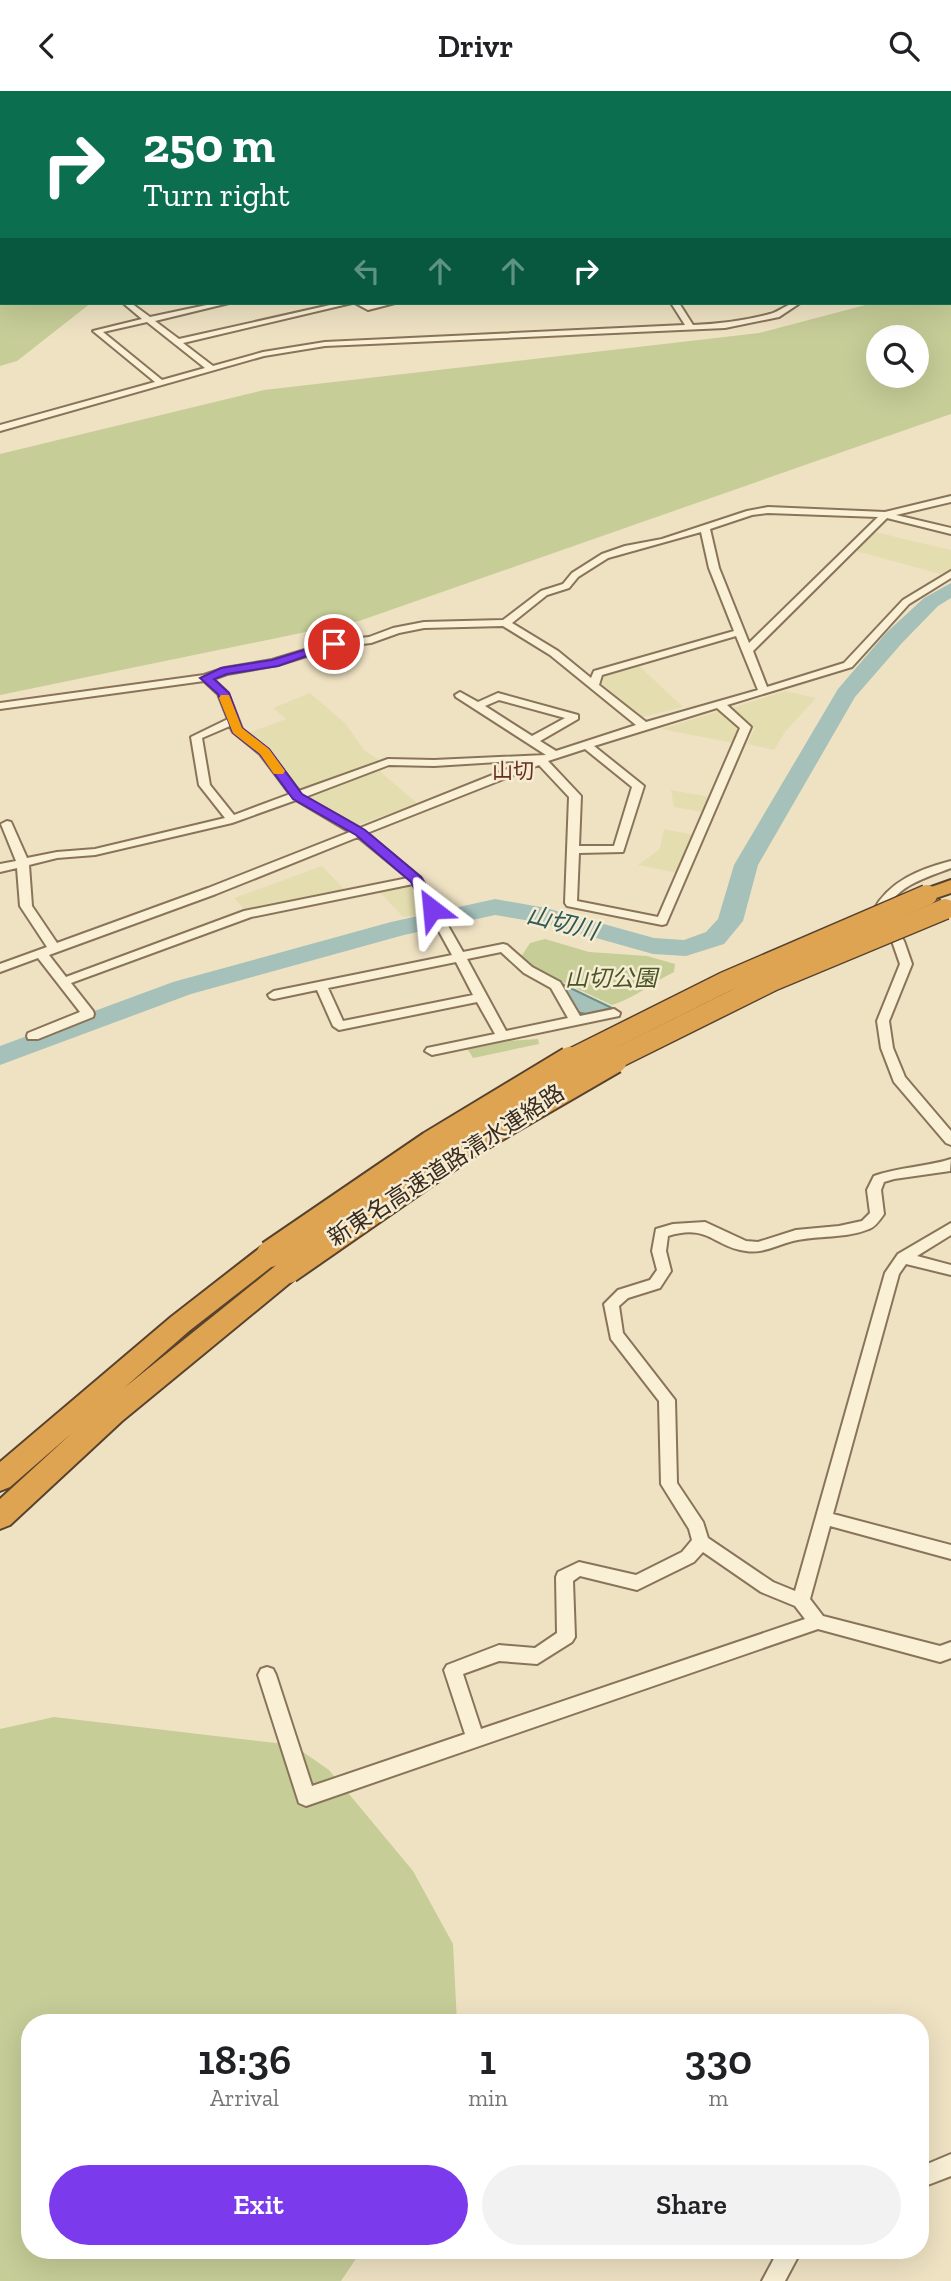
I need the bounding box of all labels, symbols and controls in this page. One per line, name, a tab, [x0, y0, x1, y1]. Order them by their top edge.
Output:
icon: back	[28, 27, 66, 65]
text: Drivr	[438, 27, 513, 65]
icon: search	[885, 27, 923, 65]
text: 250 m	[143, 116, 275, 175]
icon: right	[28, 119, 119, 210]
text: Turn right	[143, 176, 290, 214]
icon: left	[348, 252, 386, 290]
icon: ahead	[421, 252, 459, 290]
icon: ahead	[494, 252, 532, 290]
icon: right	[567, 252, 605, 290]
map controls	[866, 325, 929, 388]
button: search	[866, 325, 929, 388]
pin	[304, 614, 364, 674]
icon: arrive	[315, 625, 353, 663]
district label: 山切	[492, 758, 534, 783]
position arrow	[395, 872, 469, 946]
water label: 山切川	[524, 900, 603, 946]
park label: 山切公園	[565, 964, 660, 992]
street label: 新東名高速道路清水連絡路	[323, 1078, 569, 1252]
text: 18:36	[198, 2034, 291, 2085]
text: 1	[480, 2034, 496, 2085]
text: 330	[685, 2034, 752, 2085]
text: Arrival	[210, 2084, 279, 2112]
text: min	[468, 2084, 508, 2112]
text: m	[708, 2084, 728, 2112]
button: Exit	[49, 2165, 468, 2245]
button: Share	[482, 2165, 901, 2245]

